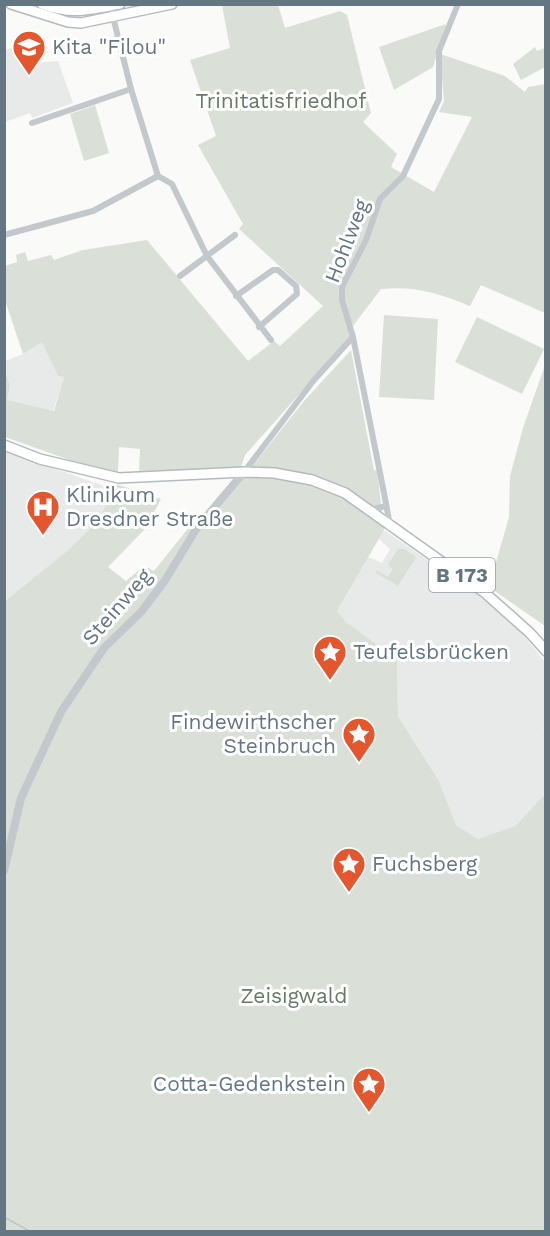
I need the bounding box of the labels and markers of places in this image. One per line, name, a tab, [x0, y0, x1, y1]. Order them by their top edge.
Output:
school or university icon: Kita "Filou"	[11, 29, 47, 76]
place label: Kita "Filou"	[52, 34, 166, 59]
place label: Klinikum Dresdner Straße	[66, 482, 233, 531]
hospital icon: Klinikum Dresdner Straße	[25, 489, 61, 536]
place icon: Teufelsbrücken	[312, 634, 348, 681]
place label: Teufelsbrücken	[353, 639, 509, 664]
place label: Findewirthscher Steinbruch	[170, 709, 336, 758]
place icon: Findewirthscher Steinbruch	[341, 716, 377, 763]
place icon: Fuchsberg	[331, 846, 367, 893]
place label: Fuchsberg	[372, 851, 478, 876]
place icon: Cotta-Gedenkstein	[351, 1066, 387, 1113]
place label: Cotta-Gedenkstein	[153, 1071, 346, 1096]

